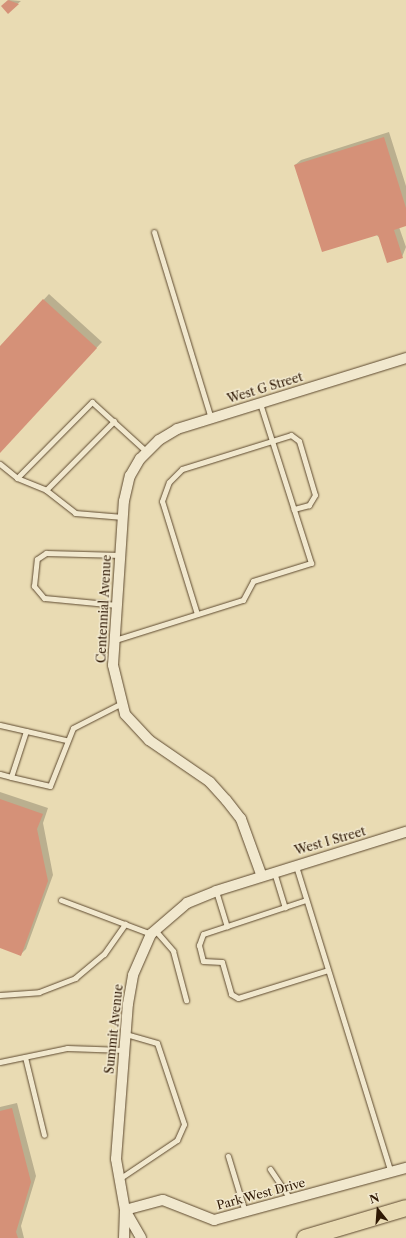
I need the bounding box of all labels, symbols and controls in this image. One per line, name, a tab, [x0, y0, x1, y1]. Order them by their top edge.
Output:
street label: West G Street	[225, 370, 305, 406]
street label: Centennial Avenue	[94, 554, 114, 664]
street label: West I Street	[293, 824, 367, 858]
street label: Summit Avenue	[102, 983, 126, 1075]
street label: Park West Drive	[215, 1175, 307, 1213]
north arrow	[358, 1190, 398, 1230]
text: N	[368, 1190, 381, 1207]

